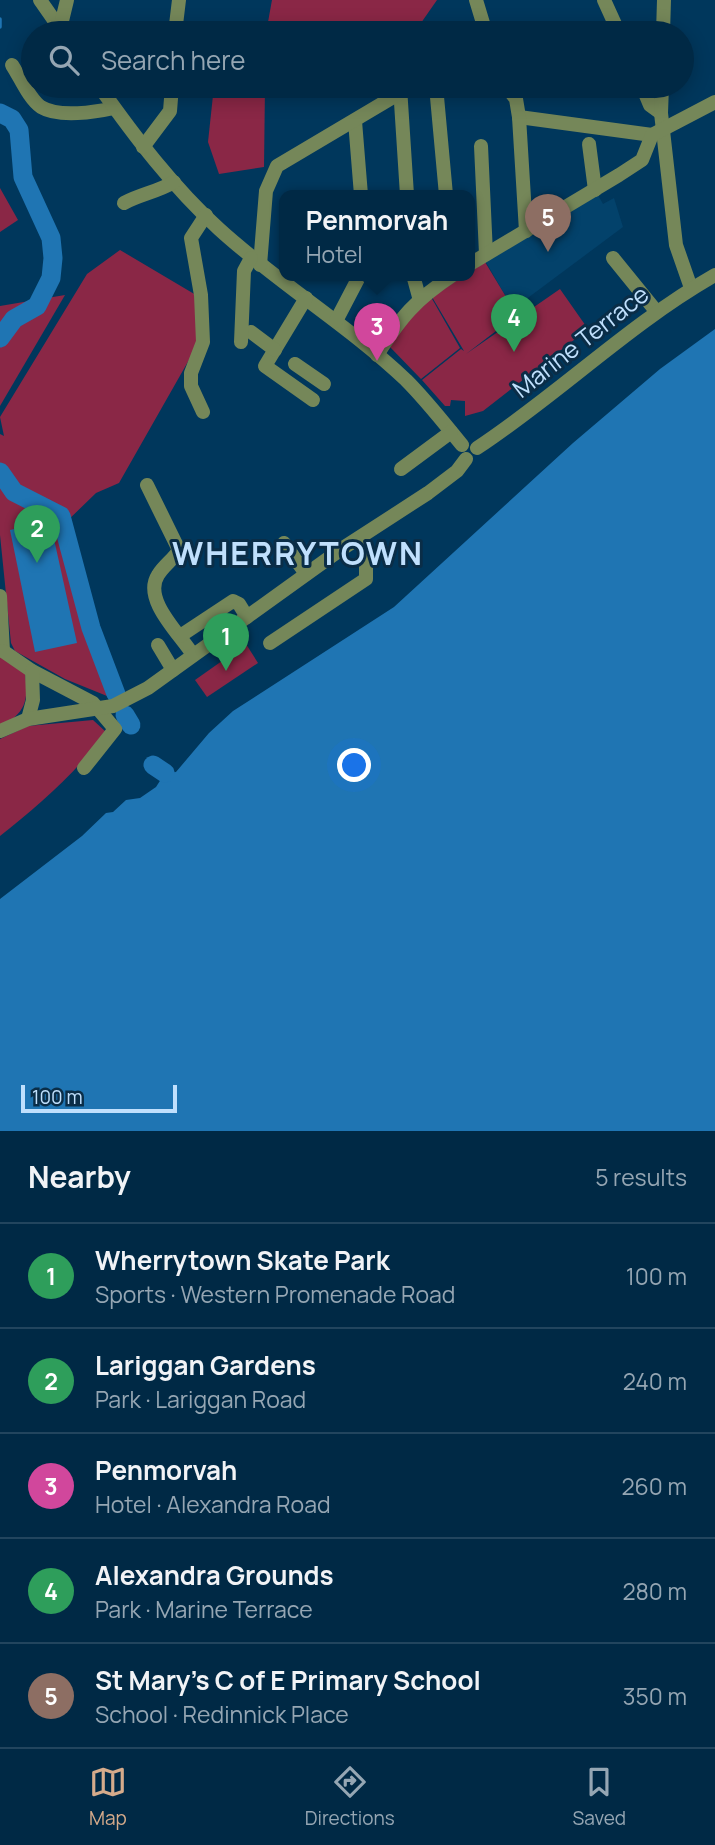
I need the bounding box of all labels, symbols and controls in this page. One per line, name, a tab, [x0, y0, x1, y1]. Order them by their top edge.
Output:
search box	[21, 21, 694, 98]
icon: search	[45, 41, 83, 79]
text: Search here	[101, 42, 246, 78]
popup	[279, 190, 475, 281]
pin: 5	[525, 194, 571, 252]
text: Penmorvah	[306, 202, 448, 238]
text: Hotel	[306, 238, 363, 270]
street label: Marine Terrace	[505, 277, 655, 404]
pin: 4	[491, 294, 537, 352]
pin: 3	[354, 303, 400, 361]
pin: 2	[14, 505, 60, 563]
district label: WHERRYTOWN	[172, 531, 424, 575]
pin: 1	[203, 613, 249, 671]
your location	[337, 748, 371, 782]
scale bar	[21, 1082, 177, 1114]
text: 100 m	[32, 1084, 83, 1110]
text: Nearby	[28, 1156, 131, 1197]
text: 5 results	[595, 1161, 687, 1193]
text: Wherrytown Skate Park	[95, 1242, 390, 1278]
text: 1	[46, 1260, 56, 1292]
text: 100 m	[626, 1260, 687, 1292]
text: Sports · Western Promenade Road	[95, 1278, 456, 1310]
text: Lariggan Gardens	[95, 1347, 316, 1383]
text: 2	[44, 1365, 58, 1397]
text: 240 m	[623, 1365, 687, 1397]
text: Park · Lariggan Road	[95, 1383, 306, 1415]
text: Penmorvah	[95, 1452, 237, 1488]
text: 3	[44, 1470, 58, 1502]
text: 260 m	[621, 1470, 687, 1502]
text: Hotel · Alexandra Road	[95, 1488, 331, 1520]
text: Alexandra Grounds	[95, 1557, 334, 1593]
text: 4	[44, 1575, 58, 1607]
text: 280 m	[622, 1575, 687, 1607]
text: Park · Marine Terrace	[95, 1593, 313, 1625]
text: St Mary's C of E Primary School	[95, 1662, 481, 1698]
text: 5	[44, 1680, 58, 1712]
text: 350 m	[623, 1680, 687, 1712]
text: School · Redinnick Place	[95, 1698, 349, 1730]
tab: Map	[89, 1763, 127, 1831]
tab: Directions	[305, 1763, 395, 1831]
tab: Saved	[573, 1763, 626, 1831]

